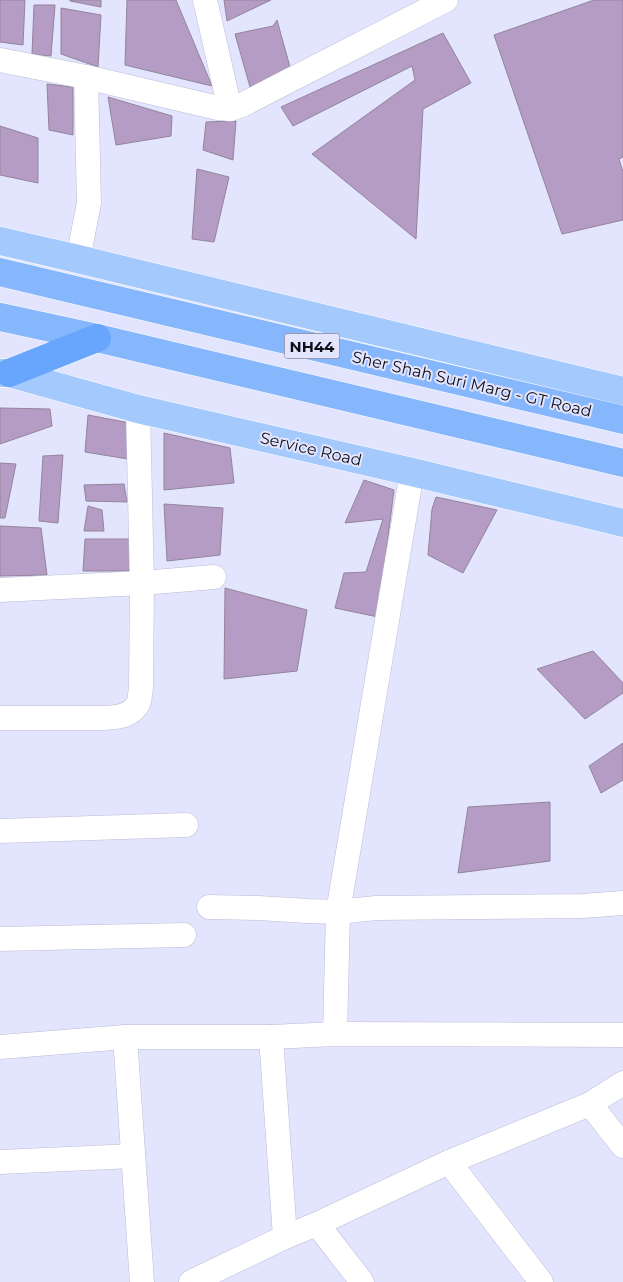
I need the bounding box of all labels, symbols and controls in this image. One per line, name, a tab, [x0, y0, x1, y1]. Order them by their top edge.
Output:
road number: NH44	[284, 334, 340, 358]
street label: Sher Shah Suri Marg - GT Road	[350, 347, 594, 421]
street label: Service Road	[258, 428, 364, 470]

